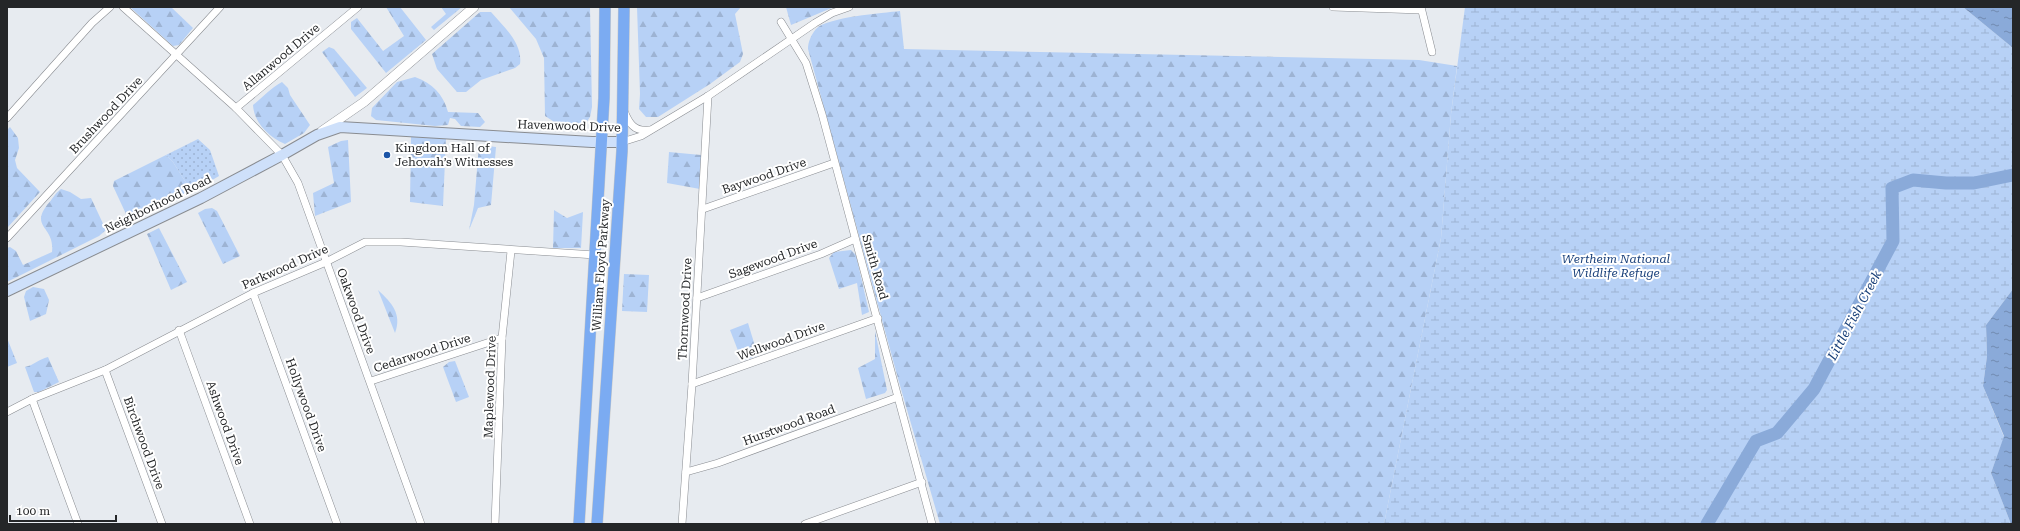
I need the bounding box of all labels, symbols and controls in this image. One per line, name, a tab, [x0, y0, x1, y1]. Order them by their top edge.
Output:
street label: Allanwood Drive	[240, 20, 323, 93]
street label: Brushwood Drive	[67, 73, 146, 156]
street label: Havenwood Drive	[517, 117, 621, 135]
place label: Kingdom Hall of Jehovah’s Witnesses	[395, 141, 513, 169]
marker: Kingdom Hall of Jehovah’s Witnesses	[382, 150, 392, 160]
street label: Baywood Drive	[720, 155, 808, 197]
street label: Neighborhood Road	[102, 172, 214, 236]
street label: William Floyd Parkway	[589, 197, 613, 332]
street label: Smith Road	[859, 233, 891, 301]
street label: Sagewood Drive	[727, 236, 820, 282]
street label: Parkwood Drive	[240, 242, 331, 292]
park label: Wertheim National Wildlife Refuge	[1562, 252, 1671, 280]
street label: Thornwood Drive	[675, 257, 695, 360]
street label: Oakwood Drive	[334, 266, 378, 356]
water label: Little Fish Creek	[1824, 267, 1885, 364]
street label: Wellwood Drive	[735, 319, 827, 363]
street label: Cedarwood Drive	[372, 331, 473, 375]
street label: Maplewood Drive	[481, 335, 499, 438]
street label: Hollywood Drive	[283, 356, 330, 454]
street label: Ashwood Drive	[203, 379, 247, 467]
street label: Birchwood Drive	[121, 395, 167, 492]
street label: Hurstwood Road	[741, 402, 837, 448]
scale bar	[10, 497, 116, 523]
text: 100 m	[16, 504, 50, 518]

